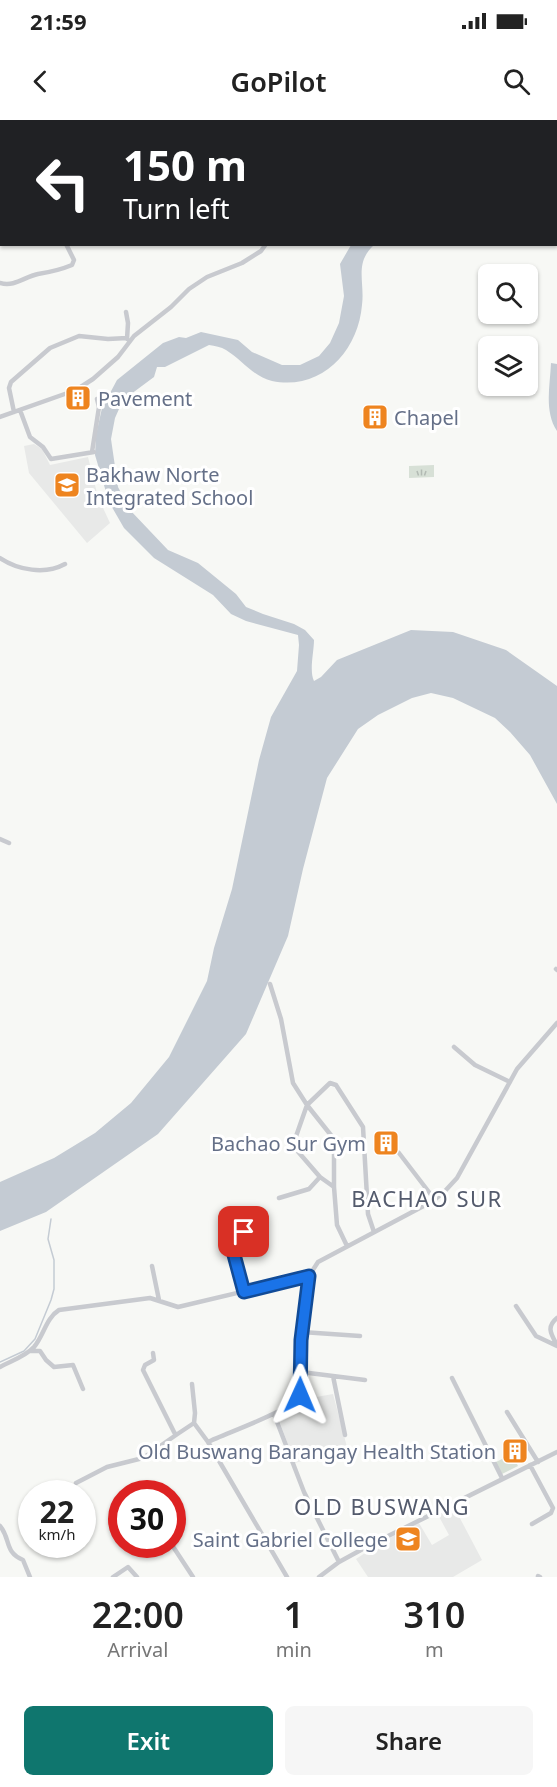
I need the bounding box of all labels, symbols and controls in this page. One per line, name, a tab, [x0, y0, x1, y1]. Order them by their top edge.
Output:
text: 21:59	[30, 6, 87, 36]
text: GoPilot	[231, 63, 326, 100]
icon: back	[24, 65, 57, 98]
icon: search	[500, 65, 533, 98]
text: 150 m	[123, 136, 247, 193]
icon: left	[24, 144, 102, 222]
text: Turn left	[123, 190, 229, 227]
map controls	[478, 264, 538, 396]
button: search	[478, 264, 538, 324]
button: layers	[478, 336, 538, 396]
building icon: Pavement	[63, 383, 93, 413]
place label: Pavement	[98, 385, 192, 412]
building icon: Chapel	[360, 402, 390, 432]
place label: Chapel	[394, 404, 459, 431]
place label: Bakhaw Norte Integrated School	[86, 461, 253, 511]
school or university icon: Bakhaw Norte Integrated School	[52, 470, 82, 500]
building icon: Bachao Sur Gym	[371, 1128, 401, 1158]
place label: Bachao Sur Gym	[211, 1130, 366, 1157]
district label: BACHAO SUR	[351, 1183, 503, 1213]
pin	[218, 1206, 269, 1257]
icon: arrive	[227, 1215, 260, 1248]
position arrow	[268, 1363, 332, 1427]
building icon: Old Buswang Barangay Health Station	[500, 1436, 530, 1466]
place label: Old Buswang Barangay Health Station	[138, 1438, 496, 1465]
speed limit sign: 30	[108, 1480, 186, 1558]
text: 22	[40, 1491, 74, 1532]
district label: OLD BUSWANG	[294, 1491, 470, 1521]
text: km/h	[39, 1524, 75, 1544]
school or university icon: Saint Gabriel College	[393, 1524, 423, 1554]
place label: Saint Gabriel College	[193, 1526, 388, 1553]
text: 22:00	[92, 1590, 184, 1639]
text: 1	[283, 1590, 304, 1639]
text: 310	[404, 1590, 465, 1639]
text: Arrival	[107, 1636, 168, 1663]
text: min	[276, 1636, 312, 1663]
text: m	[425, 1636, 444, 1663]
button: Exit	[24, 1706, 273, 1775]
button: Share	[285, 1706, 533, 1775]

